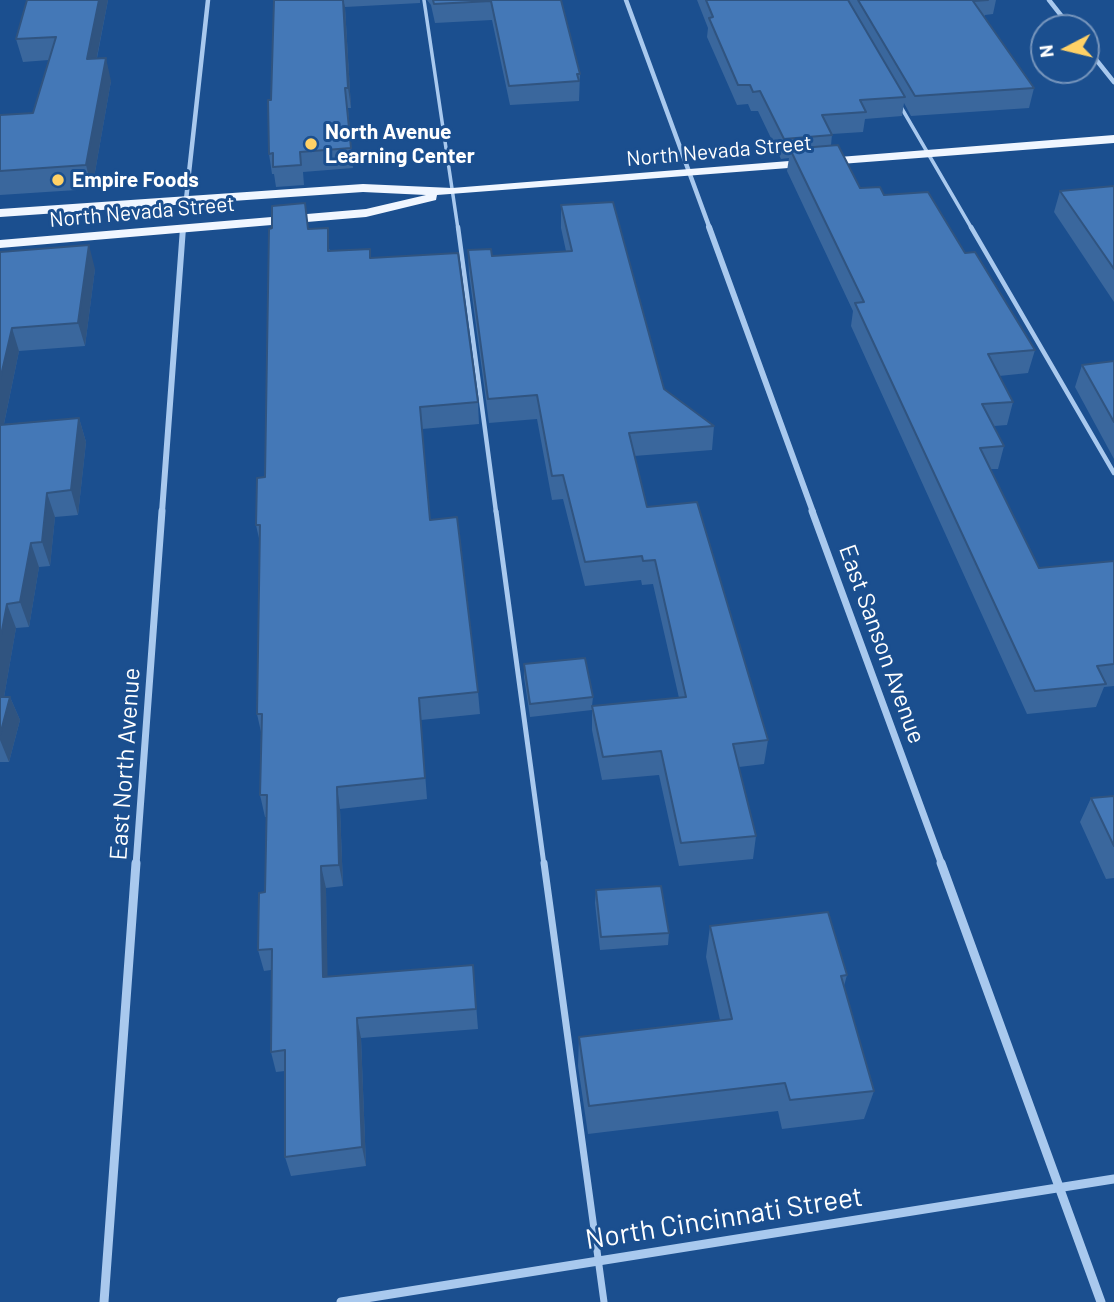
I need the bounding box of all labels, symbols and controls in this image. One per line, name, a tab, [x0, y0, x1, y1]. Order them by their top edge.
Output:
north arrow	[1030, 14, 1100, 84]
text: N	[1033, 44, 1058, 59]
place label: North Avenue Learning Center	[325, 119, 475, 169]
street label: North Nevada Street	[625, 130, 813, 172]
marker: North Avenue Learning Center	[303, 136, 319, 152]
place label: Empire Foods	[72, 167, 199, 193]
marker: Empire Foods	[50, 172, 66, 188]
street label: North Nevada Street	[48, 191, 236, 233]
street label: East Sanson Avenue	[833, 541, 931, 747]
street label: East North Avenue	[104, 667, 146, 861]
street label: North Cincinnati Street	[583, 1179, 865, 1257]

